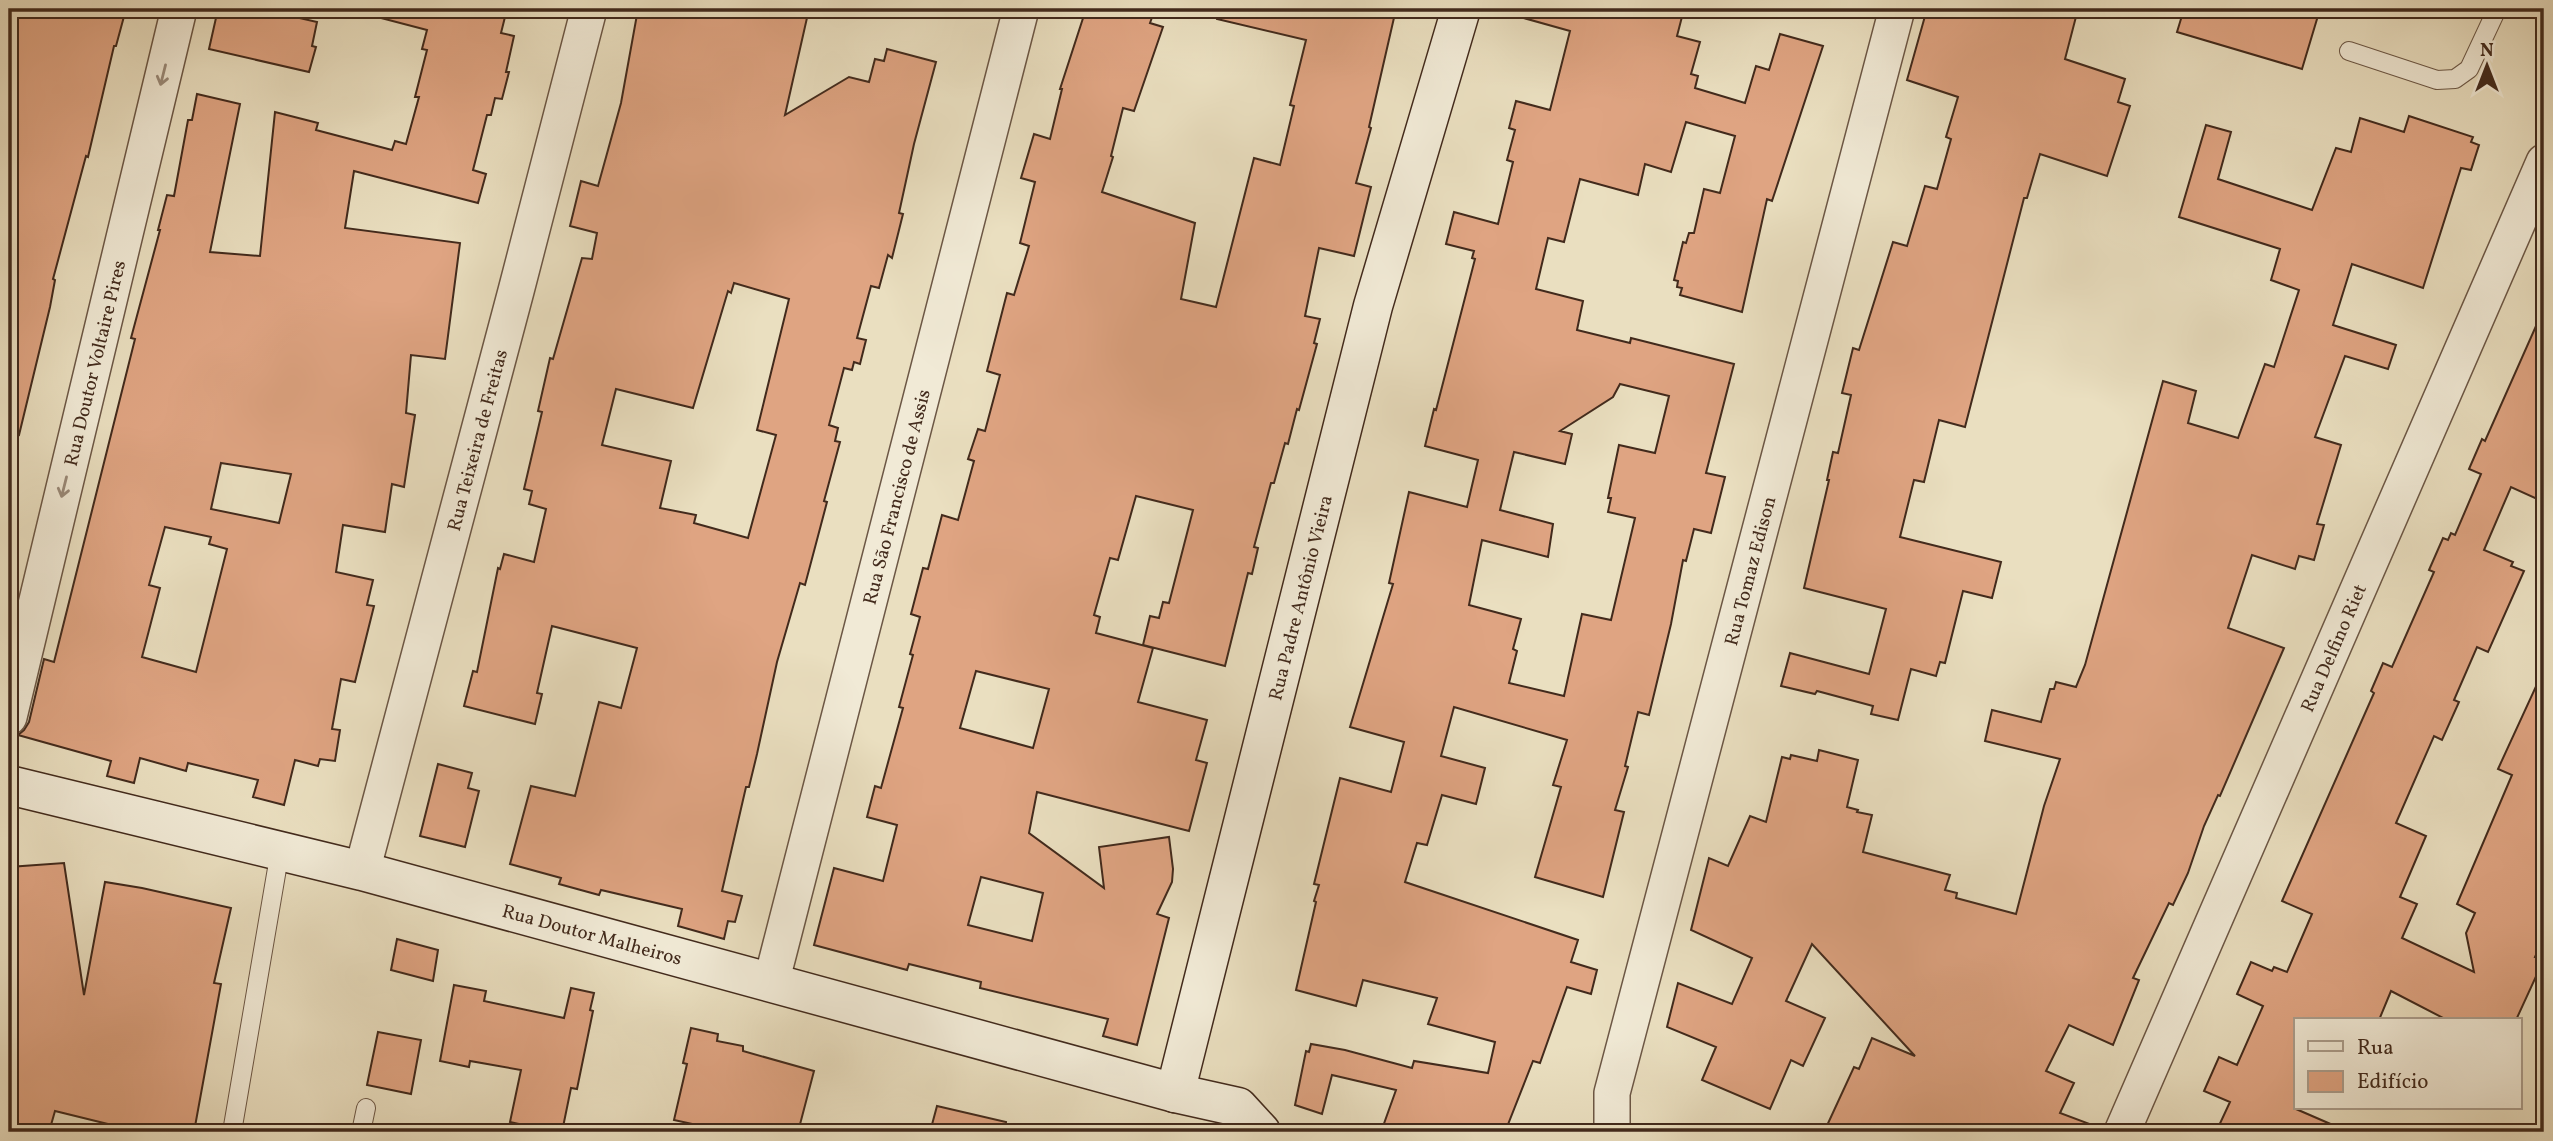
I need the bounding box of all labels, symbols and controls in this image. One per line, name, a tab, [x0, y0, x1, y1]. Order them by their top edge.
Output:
north arrow	[2452, 32, 2522, 102]
text: N	[2480, 38, 2494, 64]
one-way arrow	[156, 63, 169, 86]
street label: Rua Doutor Voltaire Pires	[59, 258, 133, 469]
street label: Rua Teixeira de Freitas	[442, 347, 515, 534]
street label: Rua São Francisco de Assis	[858, 387, 938, 608]
one-way arrow	[57, 475, 70, 498]
street label: Rua Padre Antônio Vieira	[1263, 493, 1340, 703]
street label: Rua Tomaz Edison	[1719, 494, 1783, 649]
street label: Rua Delfino Riet	[2295, 580, 2374, 717]
street label: Rua Doutor Malheiros	[499, 899, 684, 973]
legend	[2294, 1018, 2522, 1110]
text: Rua	[2357, 1034, 2394, 1063]
text: Edifício	[2357, 1068, 2429, 1097]

